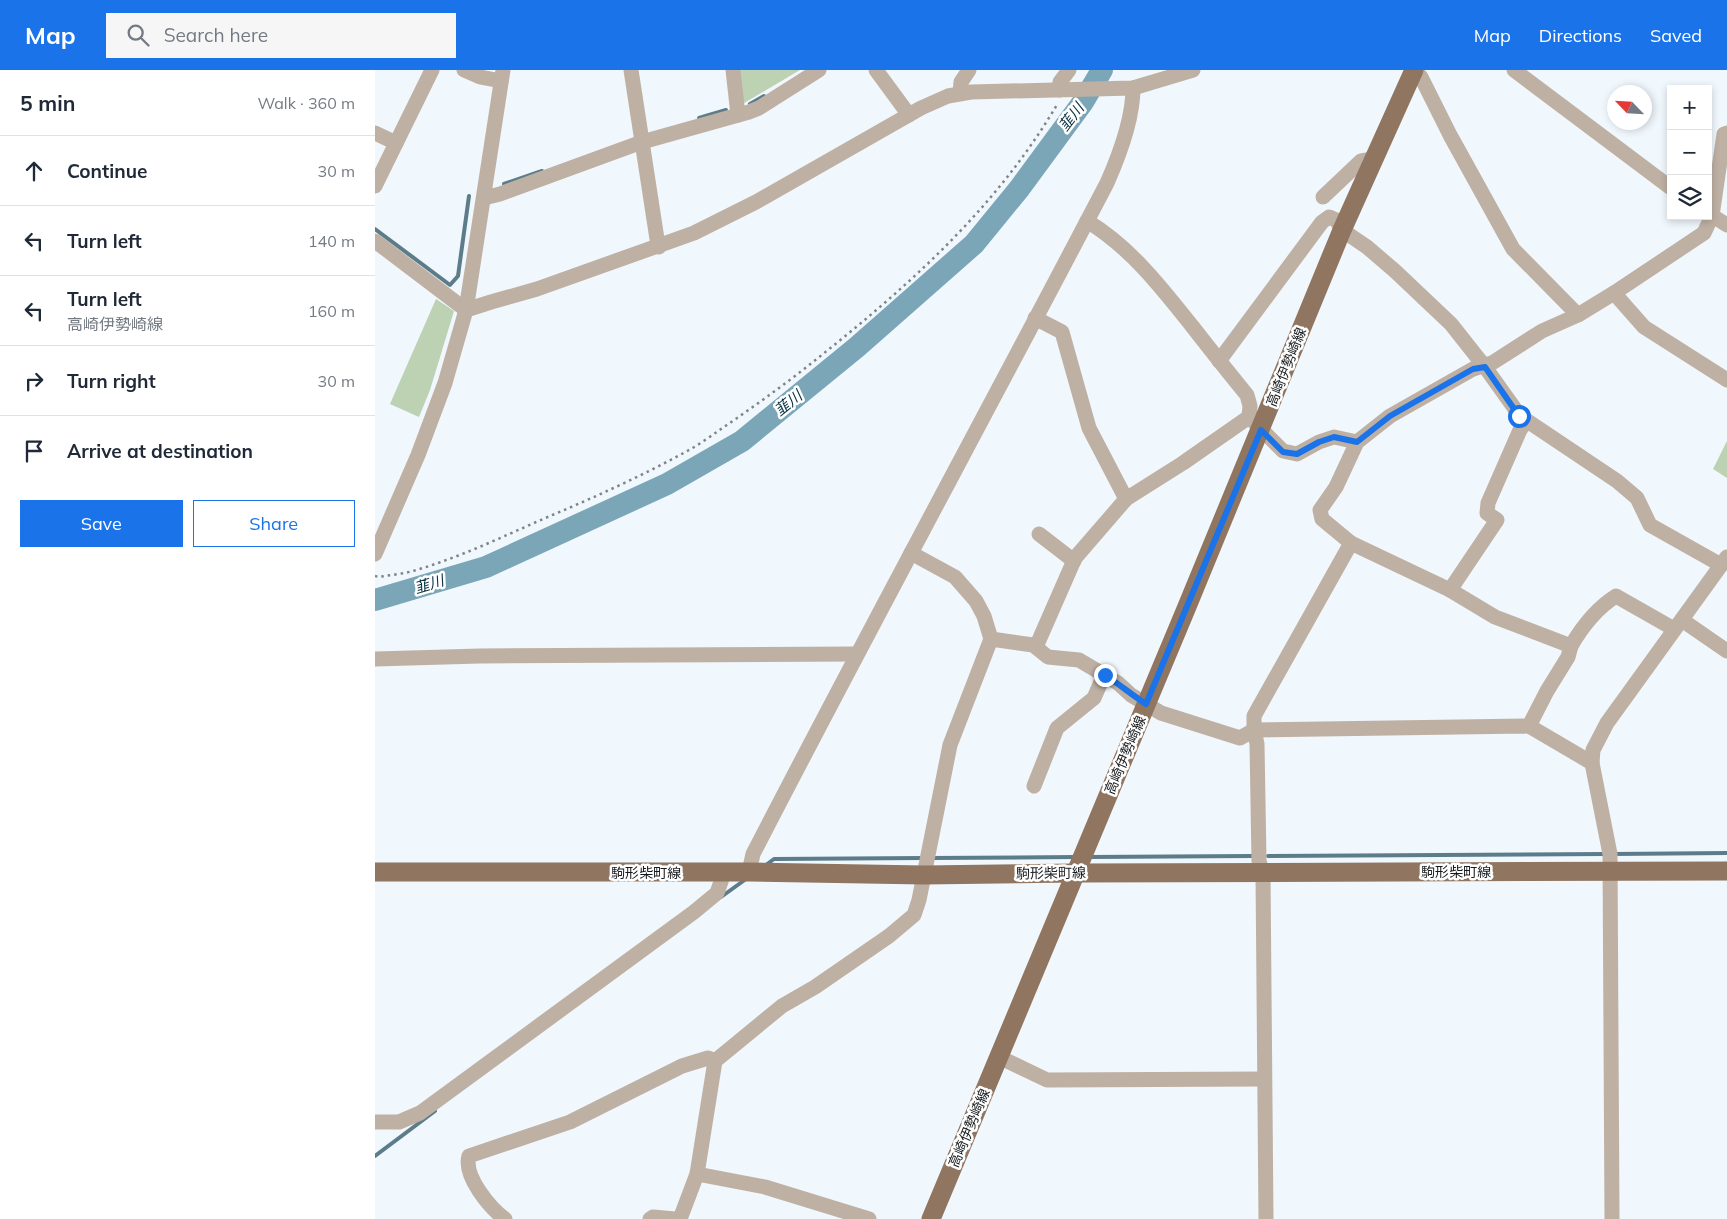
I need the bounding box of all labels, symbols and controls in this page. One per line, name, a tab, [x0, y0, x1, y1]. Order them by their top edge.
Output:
search box	[106, 13, 456, 58]
text: Map	[25, 20, 76, 50]
icon: search	[124, 21, 152, 49]
text: Search here	[164, 23, 268, 47]
text: Map	[1474, 24, 1511, 47]
text: Directions	[1539, 24, 1622, 47]
text: Saved	[1650, 24, 1702, 47]
north arrow	[1607, 85, 1652, 130]
map controls	[1667, 85, 1712, 220]
button: +	[1667, 85, 1712, 130]
text: 5 min	[20, 90, 75, 116]
text: Walk · 360 m	[257, 93, 355, 113]
water label: 韮川	[1054, 98, 1089, 135]
button: −	[1667, 130, 1712, 175]
icon: ahead	[20, 157, 48, 185]
text: Continue	[67, 159, 147, 183]
text: 30 m	[318, 161, 355, 181]
button: layers	[1667, 175, 1712, 220]
icon: left	[20, 227, 48, 255]
text: Turn left	[67, 229, 142, 253]
text: 140 m	[308, 231, 355, 251]
text: Turn left	[67, 287, 142, 311]
icon: left	[20, 297, 48, 325]
text: 160 m	[308, 301, 355, 321]
text: 高崎伊勢崎線	[67, 314, 163, 334]
street label: 高崎伊勢崎線	[1262, 325, 1310, 409]
icon: right	[20, 367, 48, 395]
text: Turn right	[67, 369, 156, 393]
text: 30 m	[318, 371, 355, 391]
water label: 韮川	[770, 385, 807, 420]
route start	[1508, 405, 1531, 428]
icon: arrive	[20, 437, 48, 465]
text: Arrive at destination	[67, 439, 253, 463]
button: Save	[20, 500, 183, 547]
button: Share	[193, 500, 355, 547]
water label: 韮川	[412, 570, 448, 597]
route end	[1094, 664, 1117, 687]
street label: 高崎伊勢崎線	[1100, 713, 1150, 797]
street label: 駒形柴町線	[1016, 863, 1086, 883]
street label: 駒形柴町線	[1421, 863, 1491, 881]
street label: 駒形柴町線	[611, 864, 681, 882]
street label: 高崎伊勢崎線	[944, 1086, 994, 1170]

